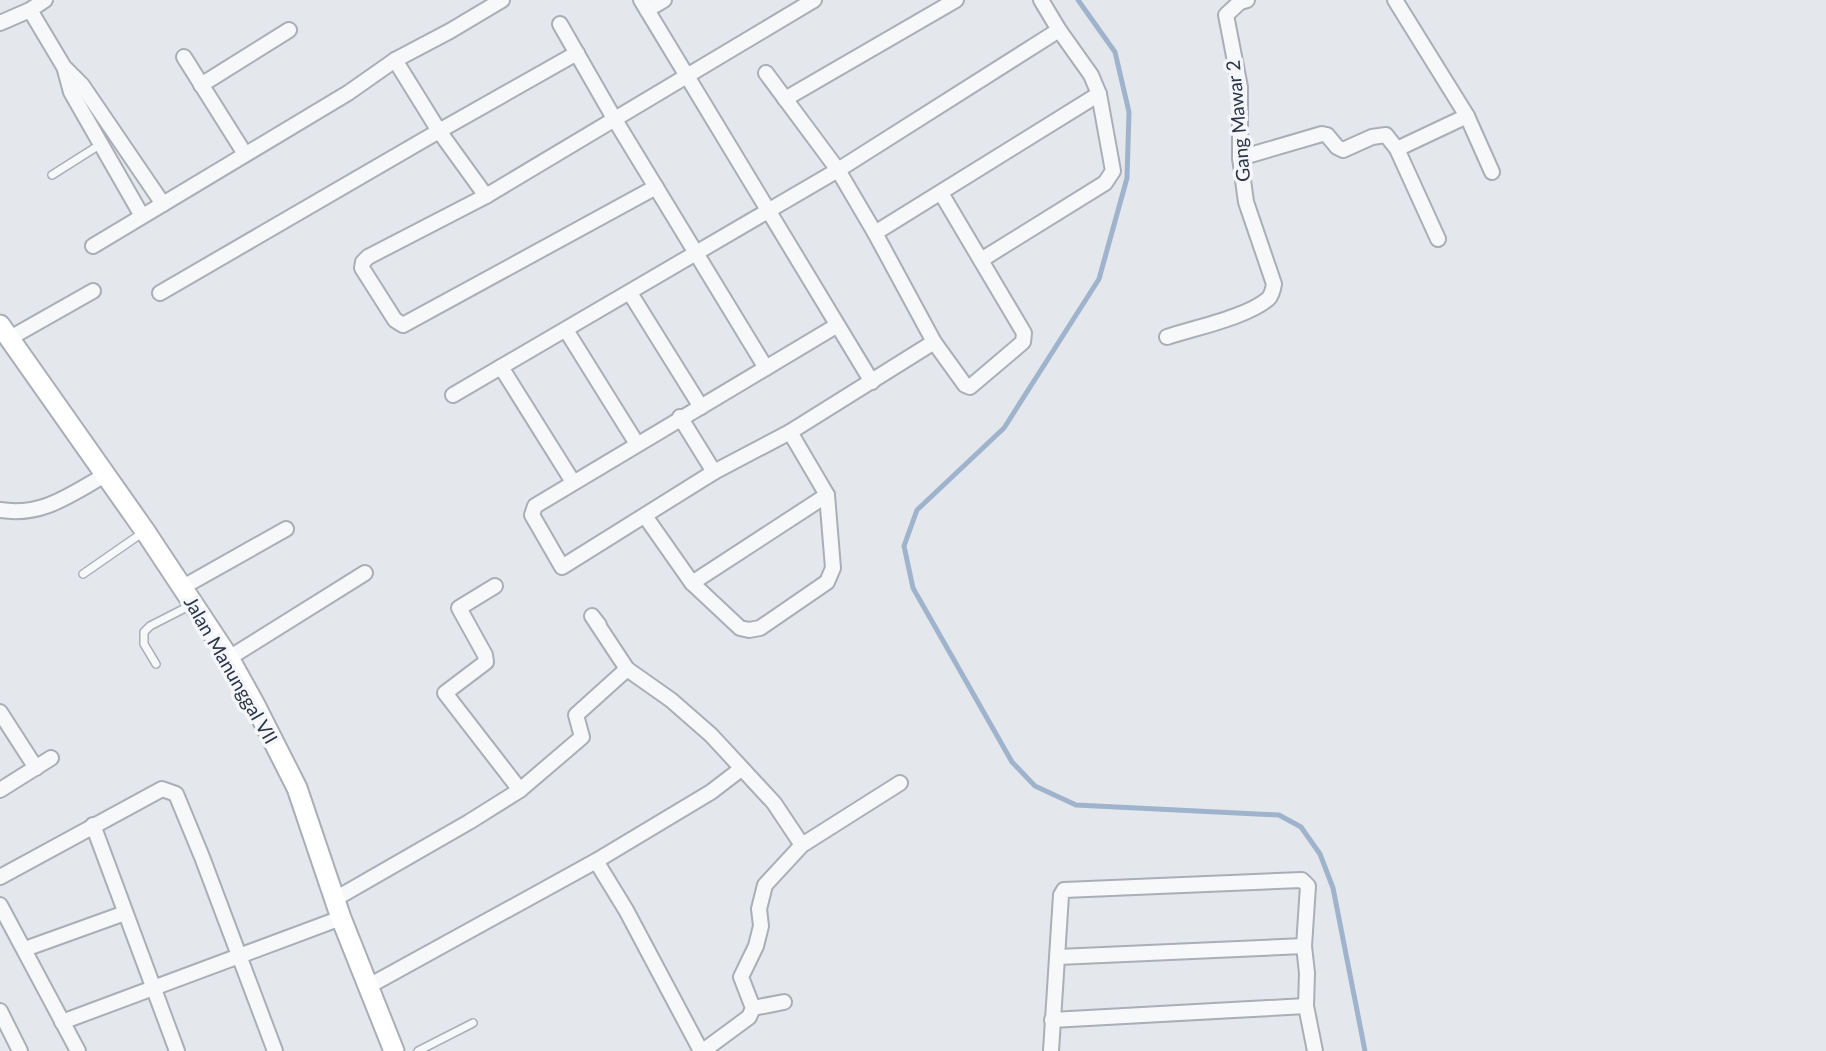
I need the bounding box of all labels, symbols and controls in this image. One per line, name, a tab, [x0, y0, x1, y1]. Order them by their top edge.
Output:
street label: Gang Mawar 2	[1221, 59, 1254, 183]
street label: Jalan Manunggal VII	[180, 592, 283, 748]

